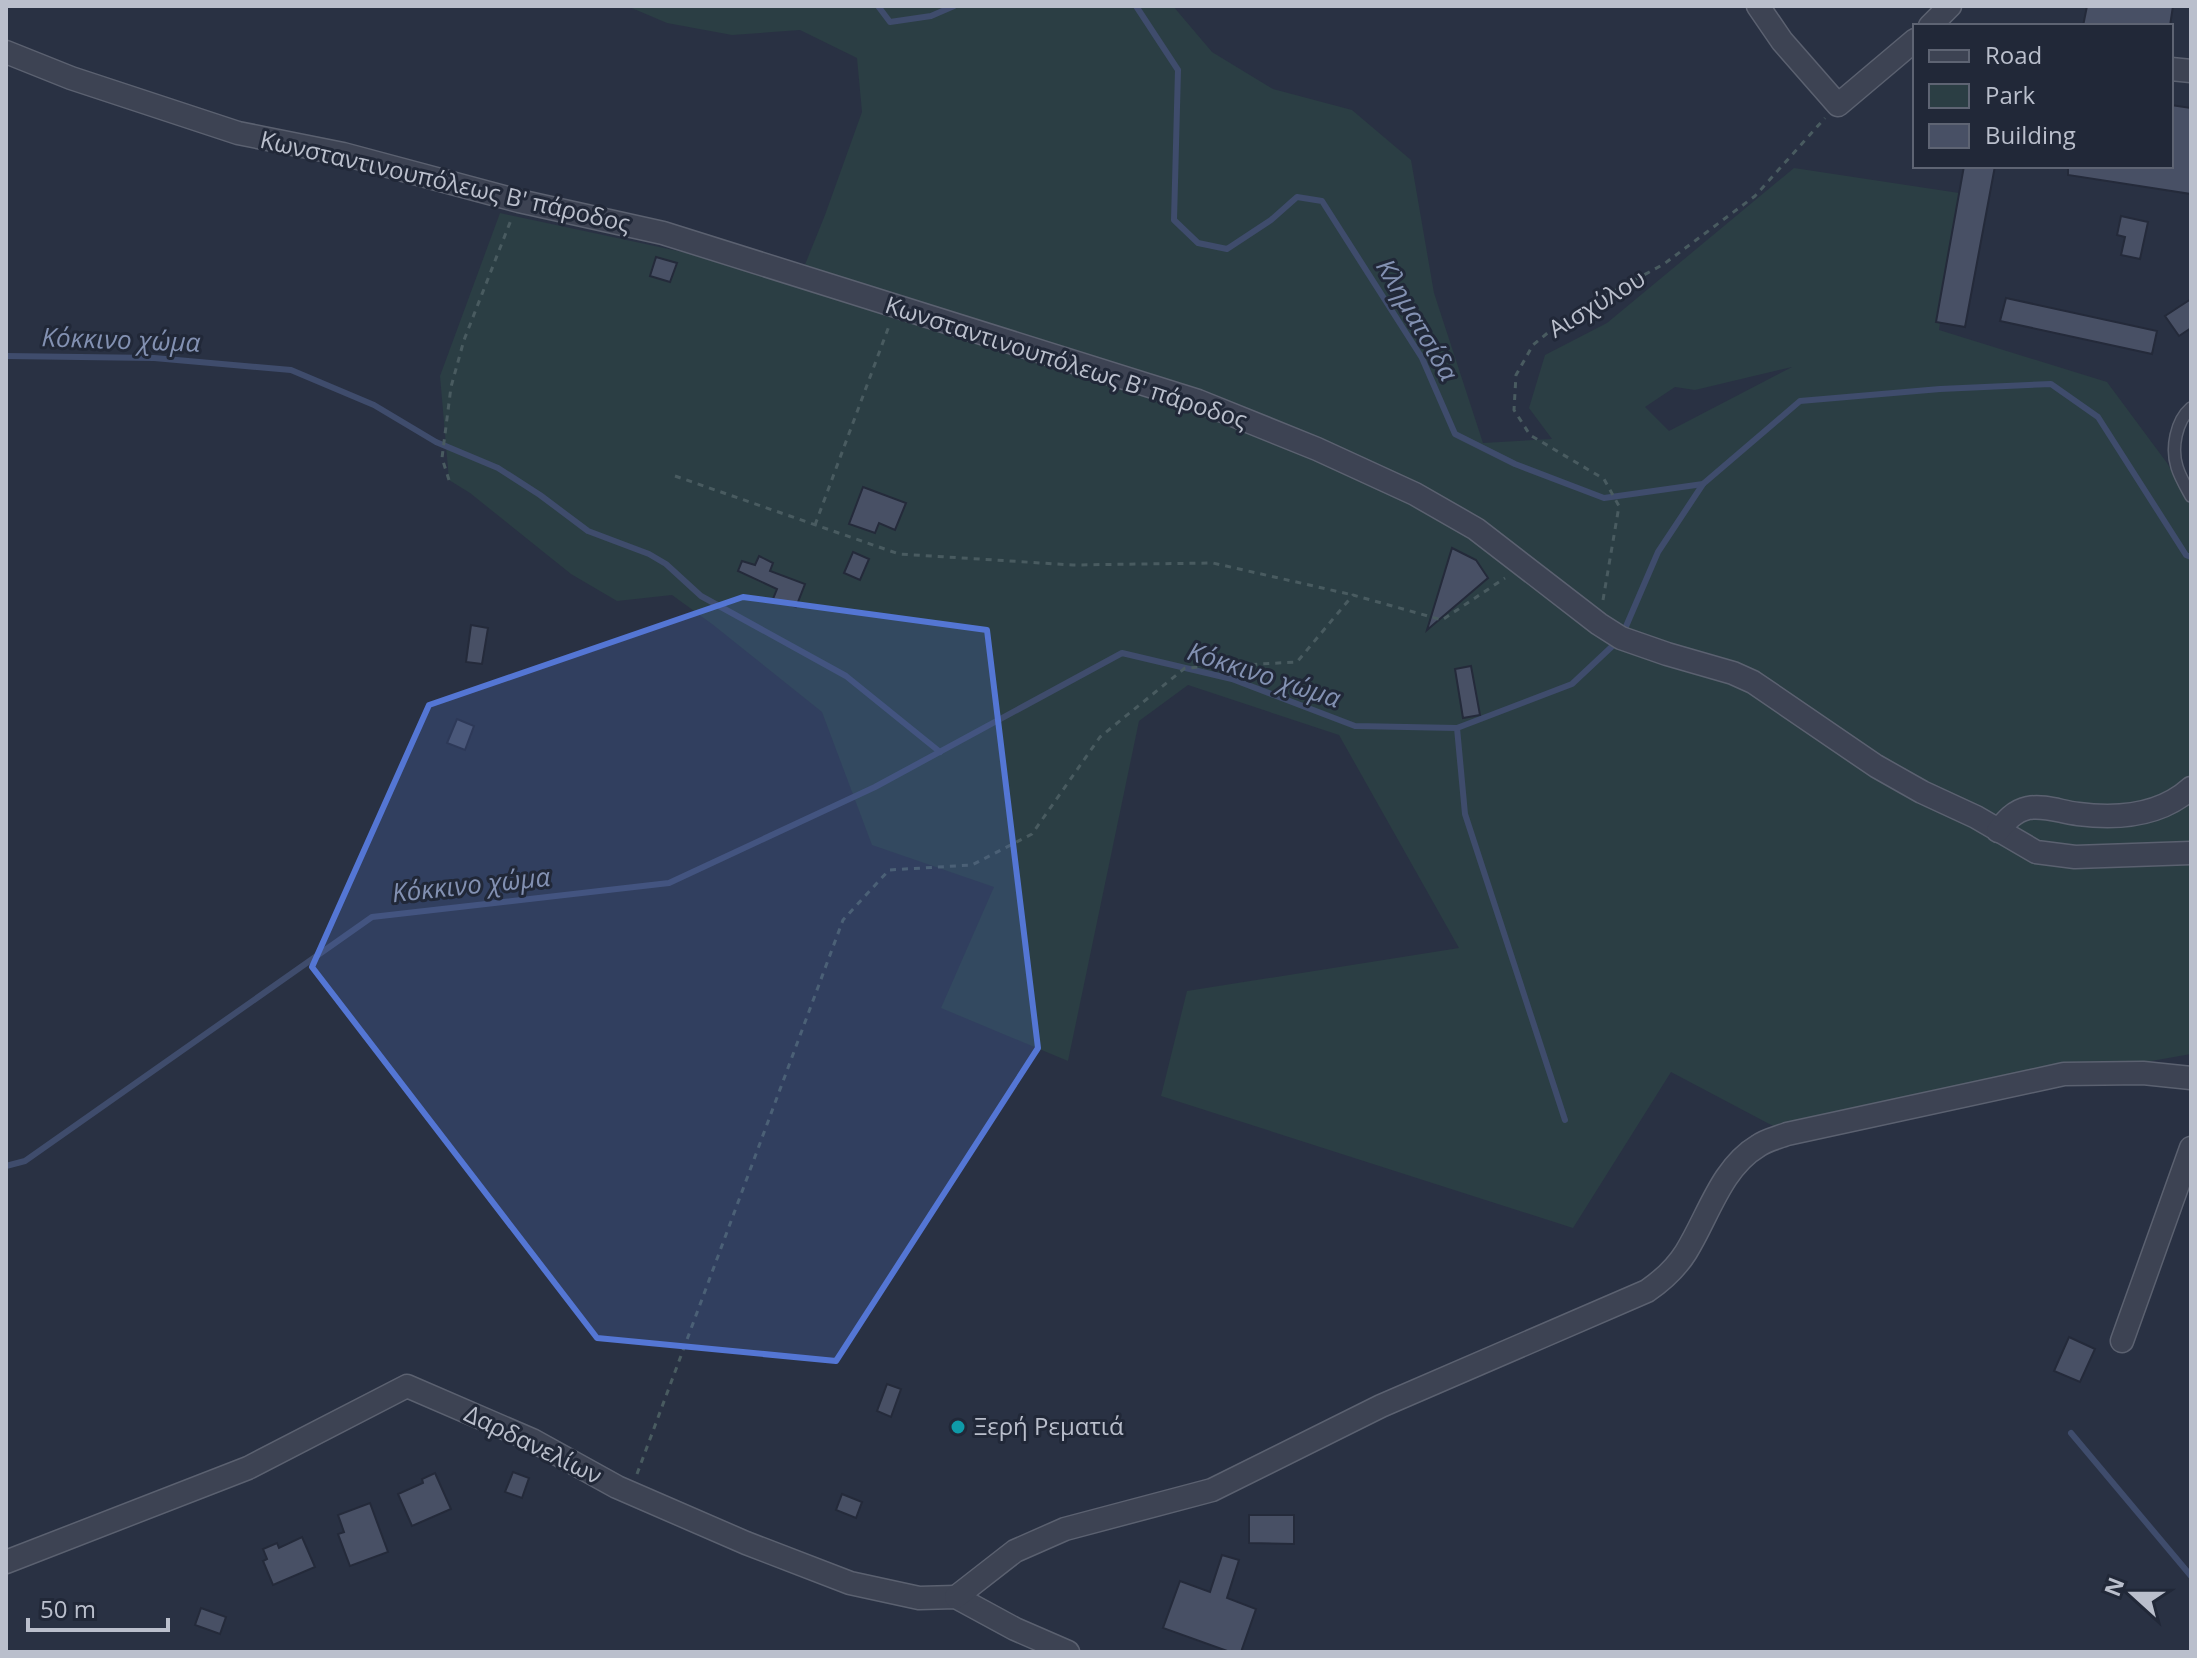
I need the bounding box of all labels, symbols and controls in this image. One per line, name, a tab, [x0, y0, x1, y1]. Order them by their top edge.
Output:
legend	[1913, 24, 2173, 168]
text: Road	[1985, 38, 2042, 71]
text: Park	[1985, 78, 2036, 111]
text: Building	[1985, 118, 2076, 151]
street label: Κωνσταντινουπόλεως Β' πάροδος	[257, 122, 634, 239]
water label: Κληματσίδα	[1368, 252, 1467, 387]
street label: Αισχύλου	[1542, 261, 1651, 345]
street label: Κωνσταντινουπόλεως Β' πάροδος	[881, 287, 1252, 436]
water label: Κόκκινο χώμα	[41, 318, 201, 360]
water label: Κόκκινο χώμα	[1183, 632, 1346, 716]
water label: Κόκκινο χώμα	[390, 858, 552, 910]
street label: Δαρδανελίων	[459, 1396, 608, 1491]
place label: Ξερή Ρεματιά	[974, 1409, 1124, 1442]
marker: Ξερή Ρεματιά	[949, 1418, 967, 1436]
north arrow	[2093, 1554, 2173, 1634]
text: N	[2096, 1573, 2131, 1600]
scale bar	[28, 1582, 168, 1632]
text: 50 m	[40, 1592, 96, 1625]

